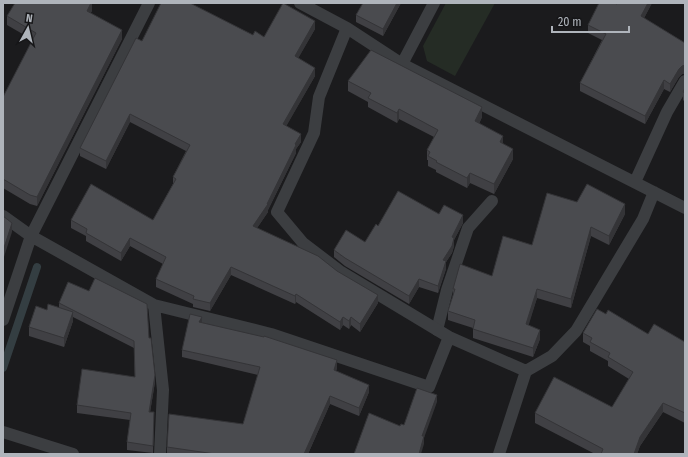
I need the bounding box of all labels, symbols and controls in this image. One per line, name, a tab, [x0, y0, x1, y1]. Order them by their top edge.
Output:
north arrow	[8, 8, 48, 48]
scale bar	[552, 8, 629, 34]
text: N	[25, 12, 33, 25]
text: 20 m	[558, 15, 582, 29]

